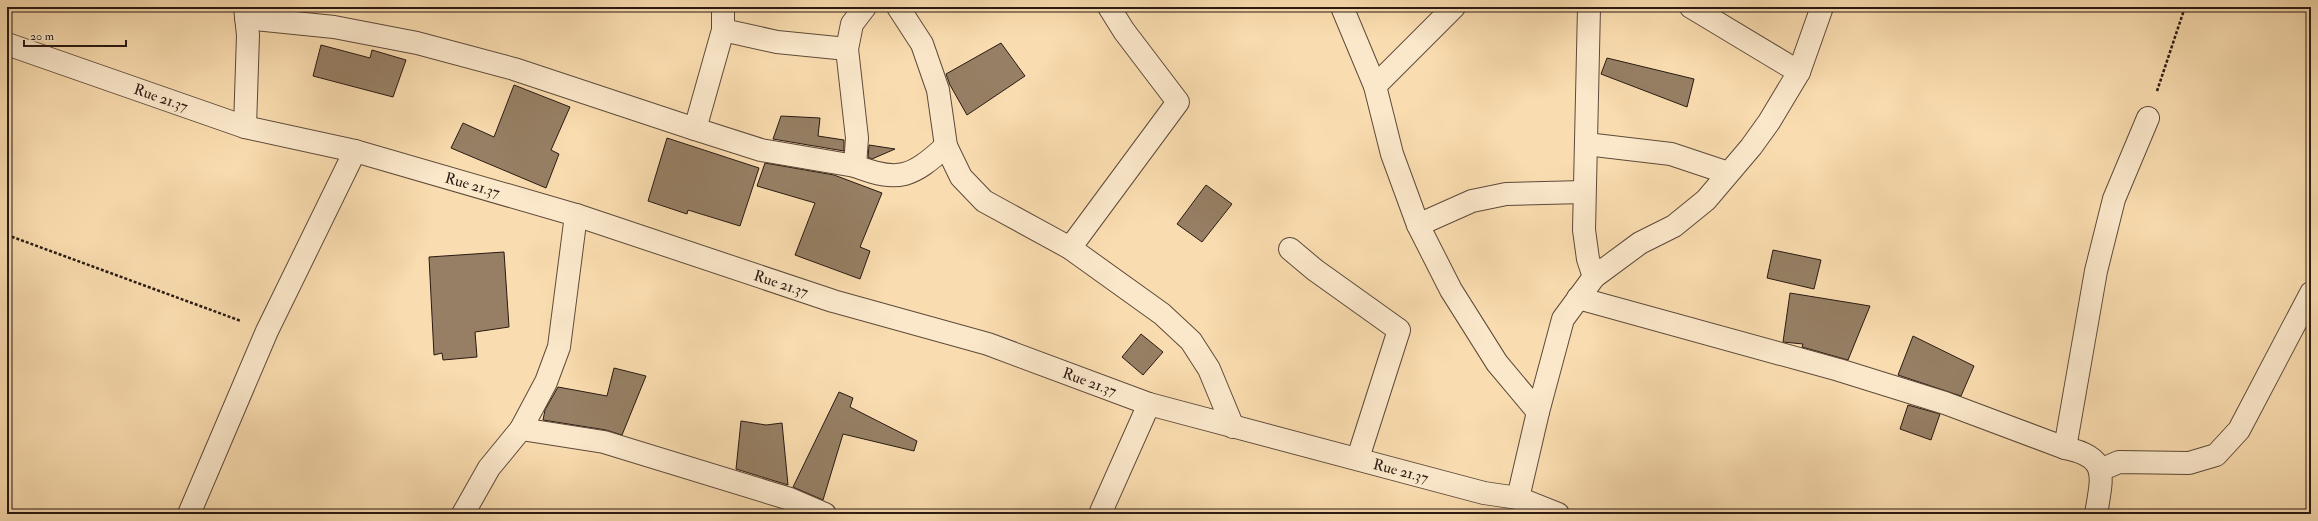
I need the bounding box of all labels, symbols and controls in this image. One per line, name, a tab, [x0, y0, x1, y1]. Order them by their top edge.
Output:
scale bar	[24, 22, 126, 48]
text: 20 m	[30, 29, 55, 44]
street label: Rue 21.37	[131, 79, 191, 116]
street label: Rue 21.37	[443, 168, 502, 202]
street label: Rue 21.37	[751, 266, 811, 302]
street label: Rue 21.37	[1060, 363, 1119, 401]
street label: Rue 21.37	[1371, 454, 1431, 487]

